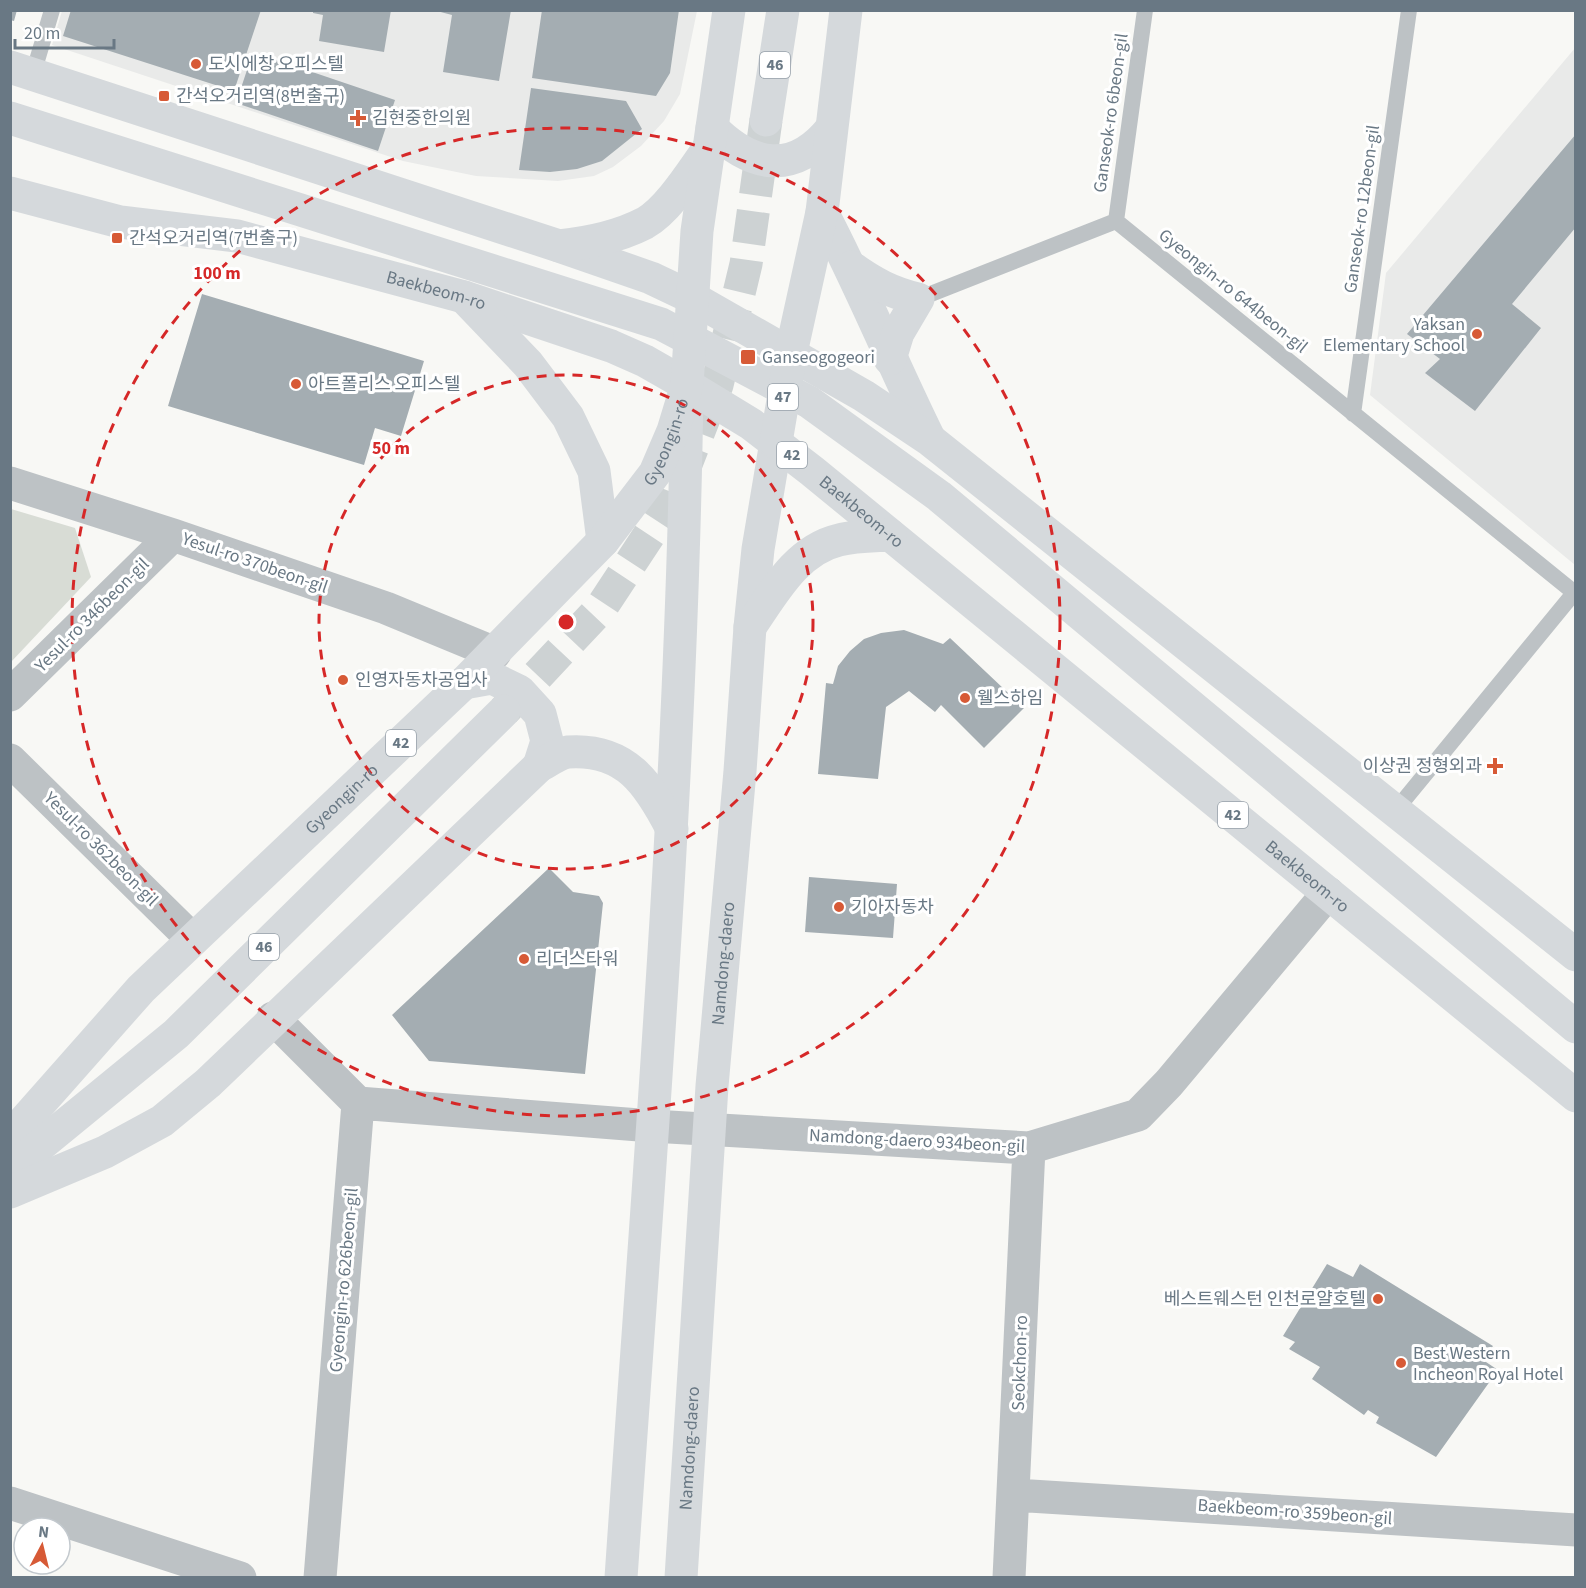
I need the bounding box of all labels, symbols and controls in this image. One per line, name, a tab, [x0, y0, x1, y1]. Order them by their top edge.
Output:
scale bar	[15, 12, 114, 50]
text: 20 m	[24, 21, 60, 46]
street label: Ganseok-ro 6beon-gil	[1087, 32, 1135, 194]
place label: 도시에창 오피스텔	[208, 52, 344, 77]
road number: 46	[760, 52, 790, 78]
marker: 도시에창 오피스텔	[189, 57, 203, 71]
place label: 간석오거리역(8번출구)	[176, 84, 345, 109]
marker: 간석오거리역(8번출구)	[157, 89, 171, 103]
place label: 김현중한의원	[372, 106, 471, 131]
marker: 김현중한의원	[349, 109, 367, 127]
street label: Ganseok-ro 12beon-gil	[1338, 123, 1386, 295]
street label: Gyeongin-ro 644beon-gil	[1153, 223, 1313, 359]
place label: 간석오거리역(7번출구)	[129, 226, 298, 251]
marker: 간석오거리역(7번출구)	[110, 231, 124, 245]
text: 100 m	[193, 261, 241, 286]
street label: Baekbeom-ro	[384, 264, 489, 316]
place label: Yaksan Elementary School	[1323, 312, 1465, 358]
marker: Yaksan Elementary School	[1470, 327, 1484, 341]
place label: Ganseogogeori	[762, 345, 875, 370]
marker: Ganseogogeori	[739, 348, 757, 366]
place label: 아트폴리스 오피스텔	[308, 372, 461, 397]
marker: 아트폴리스 오피스텔	[289, 377, 303, 391]
road number: 47	[768, 384, 798, 410]
street label: Gyeongin-ro	[637, 395, 695, 491]
text: 50 m	[372, 436, 410, 461]
road number: 42	[777, 442, 807, 468]
street label: Baekbeom-ro	[814, 469, 909, 554]
street label: Yesul-ro 370beon-gil	[178, 526, 331, 600]
street label: Yesul-ro 346beon-gil	[28, 552, 155, 679]
centre of rings	[556, 612, 576, 632]
place label: 인영자동차공업사	[355, 668, 488, 693]
marker: 인영자동차공업사	[336, 673, 350, 687]
place label: 웰스하임	[977, 686, 1043, 711]
marker: 웰스하임	[958, 691, 972, 705]
road number: 42	[386, 730, 416, 756]
place label: 이상권 정형외과	[1362, 754, 1482, 779]
marker: 이상권 정형외과	[1486, 757, 1504, 775]
street label: Gyeongin-ro	[299, 758, 384, 840]
street label: Yesul-ro 362beon-gil	[37, 785, 164, 912]
road number: 42	[1218, 802, 1248, 828]
street label: Baekbeom-ro	[1260, 834, 1355, 918]
place label: 기아자동차	[851, 895, 934, 920]
marker: 기아자동차	[832, 900, 846, 914]
street label: Namdong-daero	[705, 901, 741, 1026]
road number: 46	[249, 934, 279, 960]
place label: 리더스타워	[536, 947, 619, 972]
marker: 리더스타워	[517, 952, 531, 966]
street label: Namdong-daero 934beon-gil	[808, 1123, 1026, 1159]
street label: Gyeongin-ro 626beon-gil	[323, 1187, 365, 1373]
place label: 베스트웨스턴 인천로얄호텔	[1164, 1287, 1366, 1312]
marker: 베스트웨스턴 인천로얄호텔	[1371, 1292, 1385, 1306]
street label: Seokchon-ro	[1006, 1315, 1034, 1411]
place label: Best Western Incheon Royal Hotel	[1413, 1341, 1563, 1387]
marker: Best Western Incheon Royal Hotel	[1394, 1356, 1408, 1370]
street label: Namdong-daero	[673, 1386, 706, 1511]
street label: Baekbeom-ro 359beon-gil	[1197, 1493, 1393, 1531]
north arrow	[12, 1516, 72, 1576]
text: N	[37, 1521, 50, 1544]

